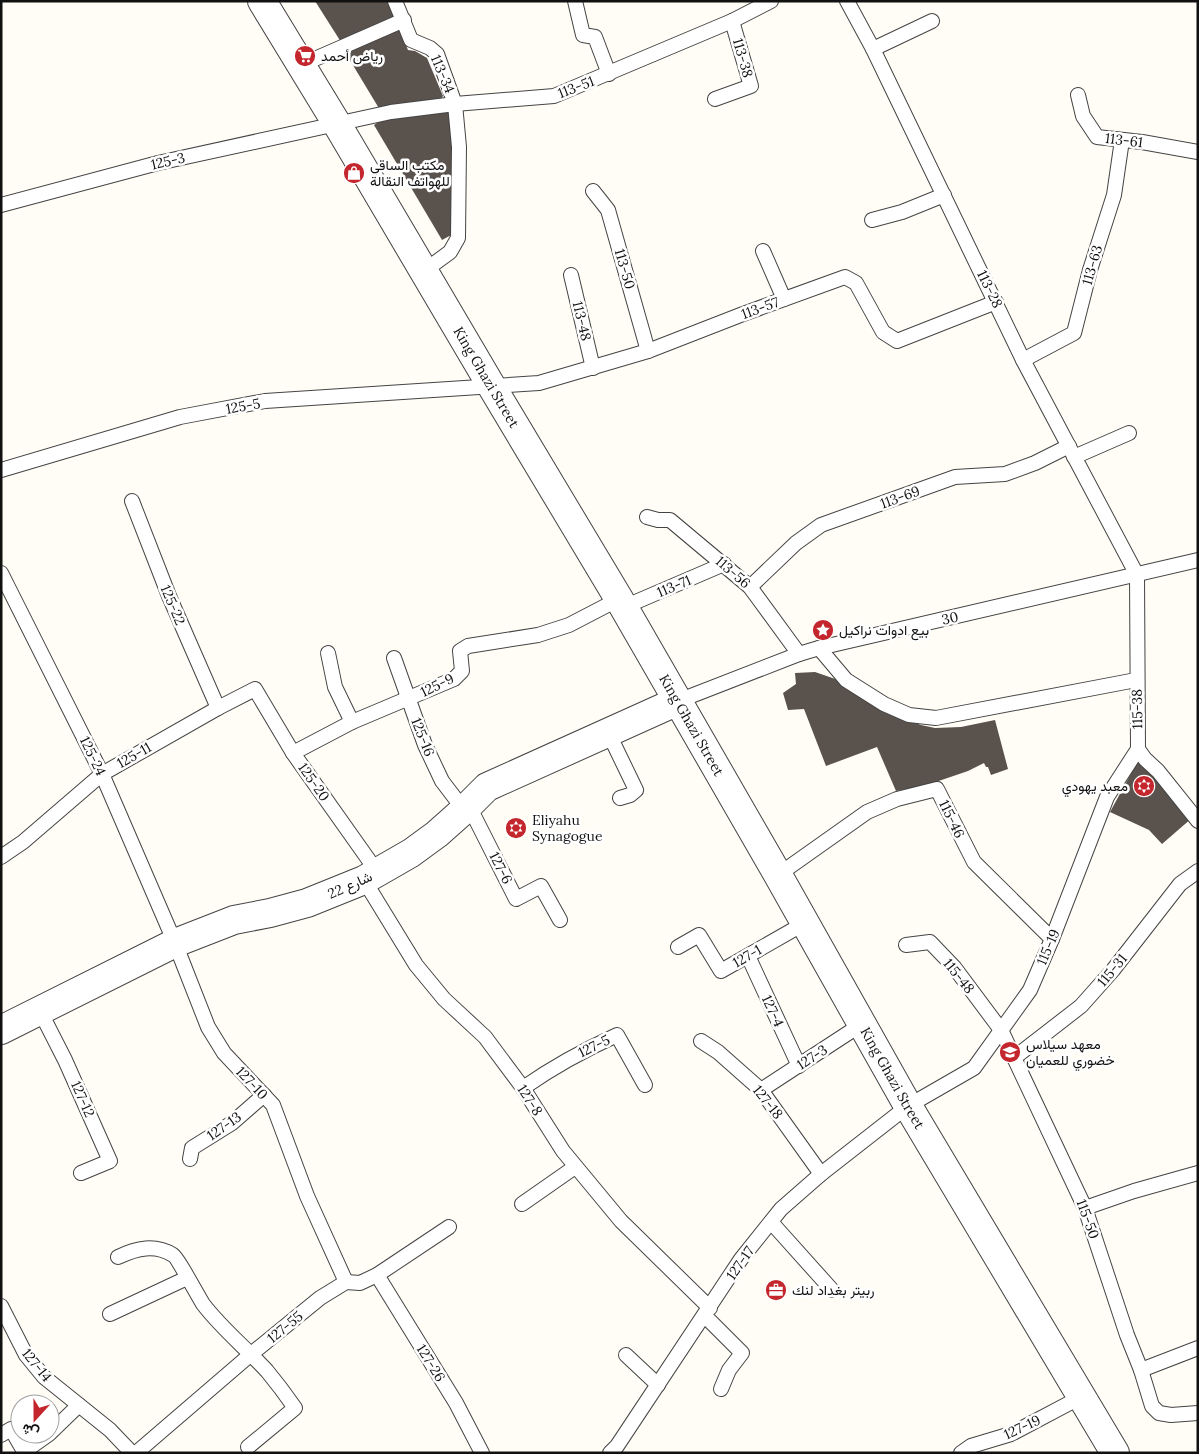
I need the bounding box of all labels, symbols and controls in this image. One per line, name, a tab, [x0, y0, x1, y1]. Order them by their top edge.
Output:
street label: 113-38	[729, 36, 757, 80]
supermarket icon: رياض أحمد	[293, 44, 317, 68]
place label: رياض أحمد	[321, 47, 383, 65]
street label: 113-34	[427, 52, 459, 96]
street label: 113-51	[555, 72, 597, 102]
street label: 113-61	[1104, 129, 1144, 151]
street label: 125-3	[149, 148, 187, 174]
place label: مكتب الساقي للهواتف النقالة	[370, 156, 450, 190]
shop icon: مكتب الساقي للهواتف النقالة	[342, 161, 366, 185]
street label: 113-63	[1078, 243, 1106, 287]
street label: 113-50	[611, 247, 639, 291]
street label: 113-28	[973, 267, 1007, 311]
street label: 113-57	[739, 293, 782, 323]
street label: 113-48	[569, 299, 595, 343]
street label: King Ghazi Street	[449, 323, 524, 431]
street label: 125-5	[224, 394, 262, 418]
street label: 113-69	[878, 482, 922, 512]
street label: 113-56	[712, 552, 754, 592]
street label: 113-71	[654, 571, 694, 601]
street label: 125-22	[157, 582, 189, 628]
street label: 30	[940, 607, 960, 629]
place icon: بيع ادوات نراكيل	[811, 618, 835, 642]
place label: بيع ادوات نراكيل	[839, 621, 929, 641]
street label: 125-9	[417, 669, 457, 701]
street label: King Ghazi Street	[655, 671, 728, 780]
street label: 115-38	[1128, 689, 1146, 729]
street label: 125-16	[407, 715, 439, 759]
street label: 125-24	[76, 733, 110, 779]
street label: 125-11	[114, 738, 154, 772]
street label: 125-20	[294, 759, 334, 805]
synagogue icon: معبد يهودي	[1132, 774, 1156, 798]
place label: معبد يهودي	[1062, 777, 1128, 798]
street label: 115-46	[935, 797, 969, 841]
place label: Eliyahu Synagogue	[532, 811, 603, 845]
synagogue icon: Eliyahu Synagogue	[504, 816, 528, 840]
street label: 127-6	[485, 849, 517, 887]
street label: شارع 22	[325, 867, 376, 905]
street label: 115-19	[1032, 926, 1064, 968]
street label: 127-1	[729, 941, 765, 971]
street label: 115-31	[1093, 950, 1131, 990]
street label: 115-48	[939, 955, 979, 997]
street label: 127-4	[758, 992, 788, 1030]
street label: King Ghazi Street	[856, 1024, 929, 1133]
street label: 127-5	[575, 1031, 613, 1061]
place label: معهد سيلاس خضوري للعميان	[1026, 1035, 1115, 1072]
street label: 127-3	[793, 1040, 831, 1074]
school or university icon: معهد سيلاس خضوري للعميان	[998, 1040, 1022, 1064]
street label: 127-10	[232, 1063, 272, 1103]
street label: 127-12	[67, 1078, 99, 1120]
street label: 127-8	[513, 1081, 547, 1119]
street label: 127-18	[749, 1081, 787, 1123]
street label: 127-13	[203, 1108, 245, 1144]
street label: 115-50	[1073, 1197, 1103, 1241]
street label: 127-17	[722, 1242, 758, 1283]
office icon: ربيتر بغداد لنك	[764, 1278, 788, 1302]
place label: ربيتر بغداد لنك	[792, 1281, 875, 1299]
street label: 127-55	[263, 1307, 307, 1347]
street label: 127-26	[413, 1341, 449, 1385]
street label: 127-14	[18, 1345, 56, 1386]
north arrow	[10, 1394, 60, 1444]
street label: 127-19	[1001, 1411, 1043, 1443]
text: ش	[19, 1420, 41, 1443]

